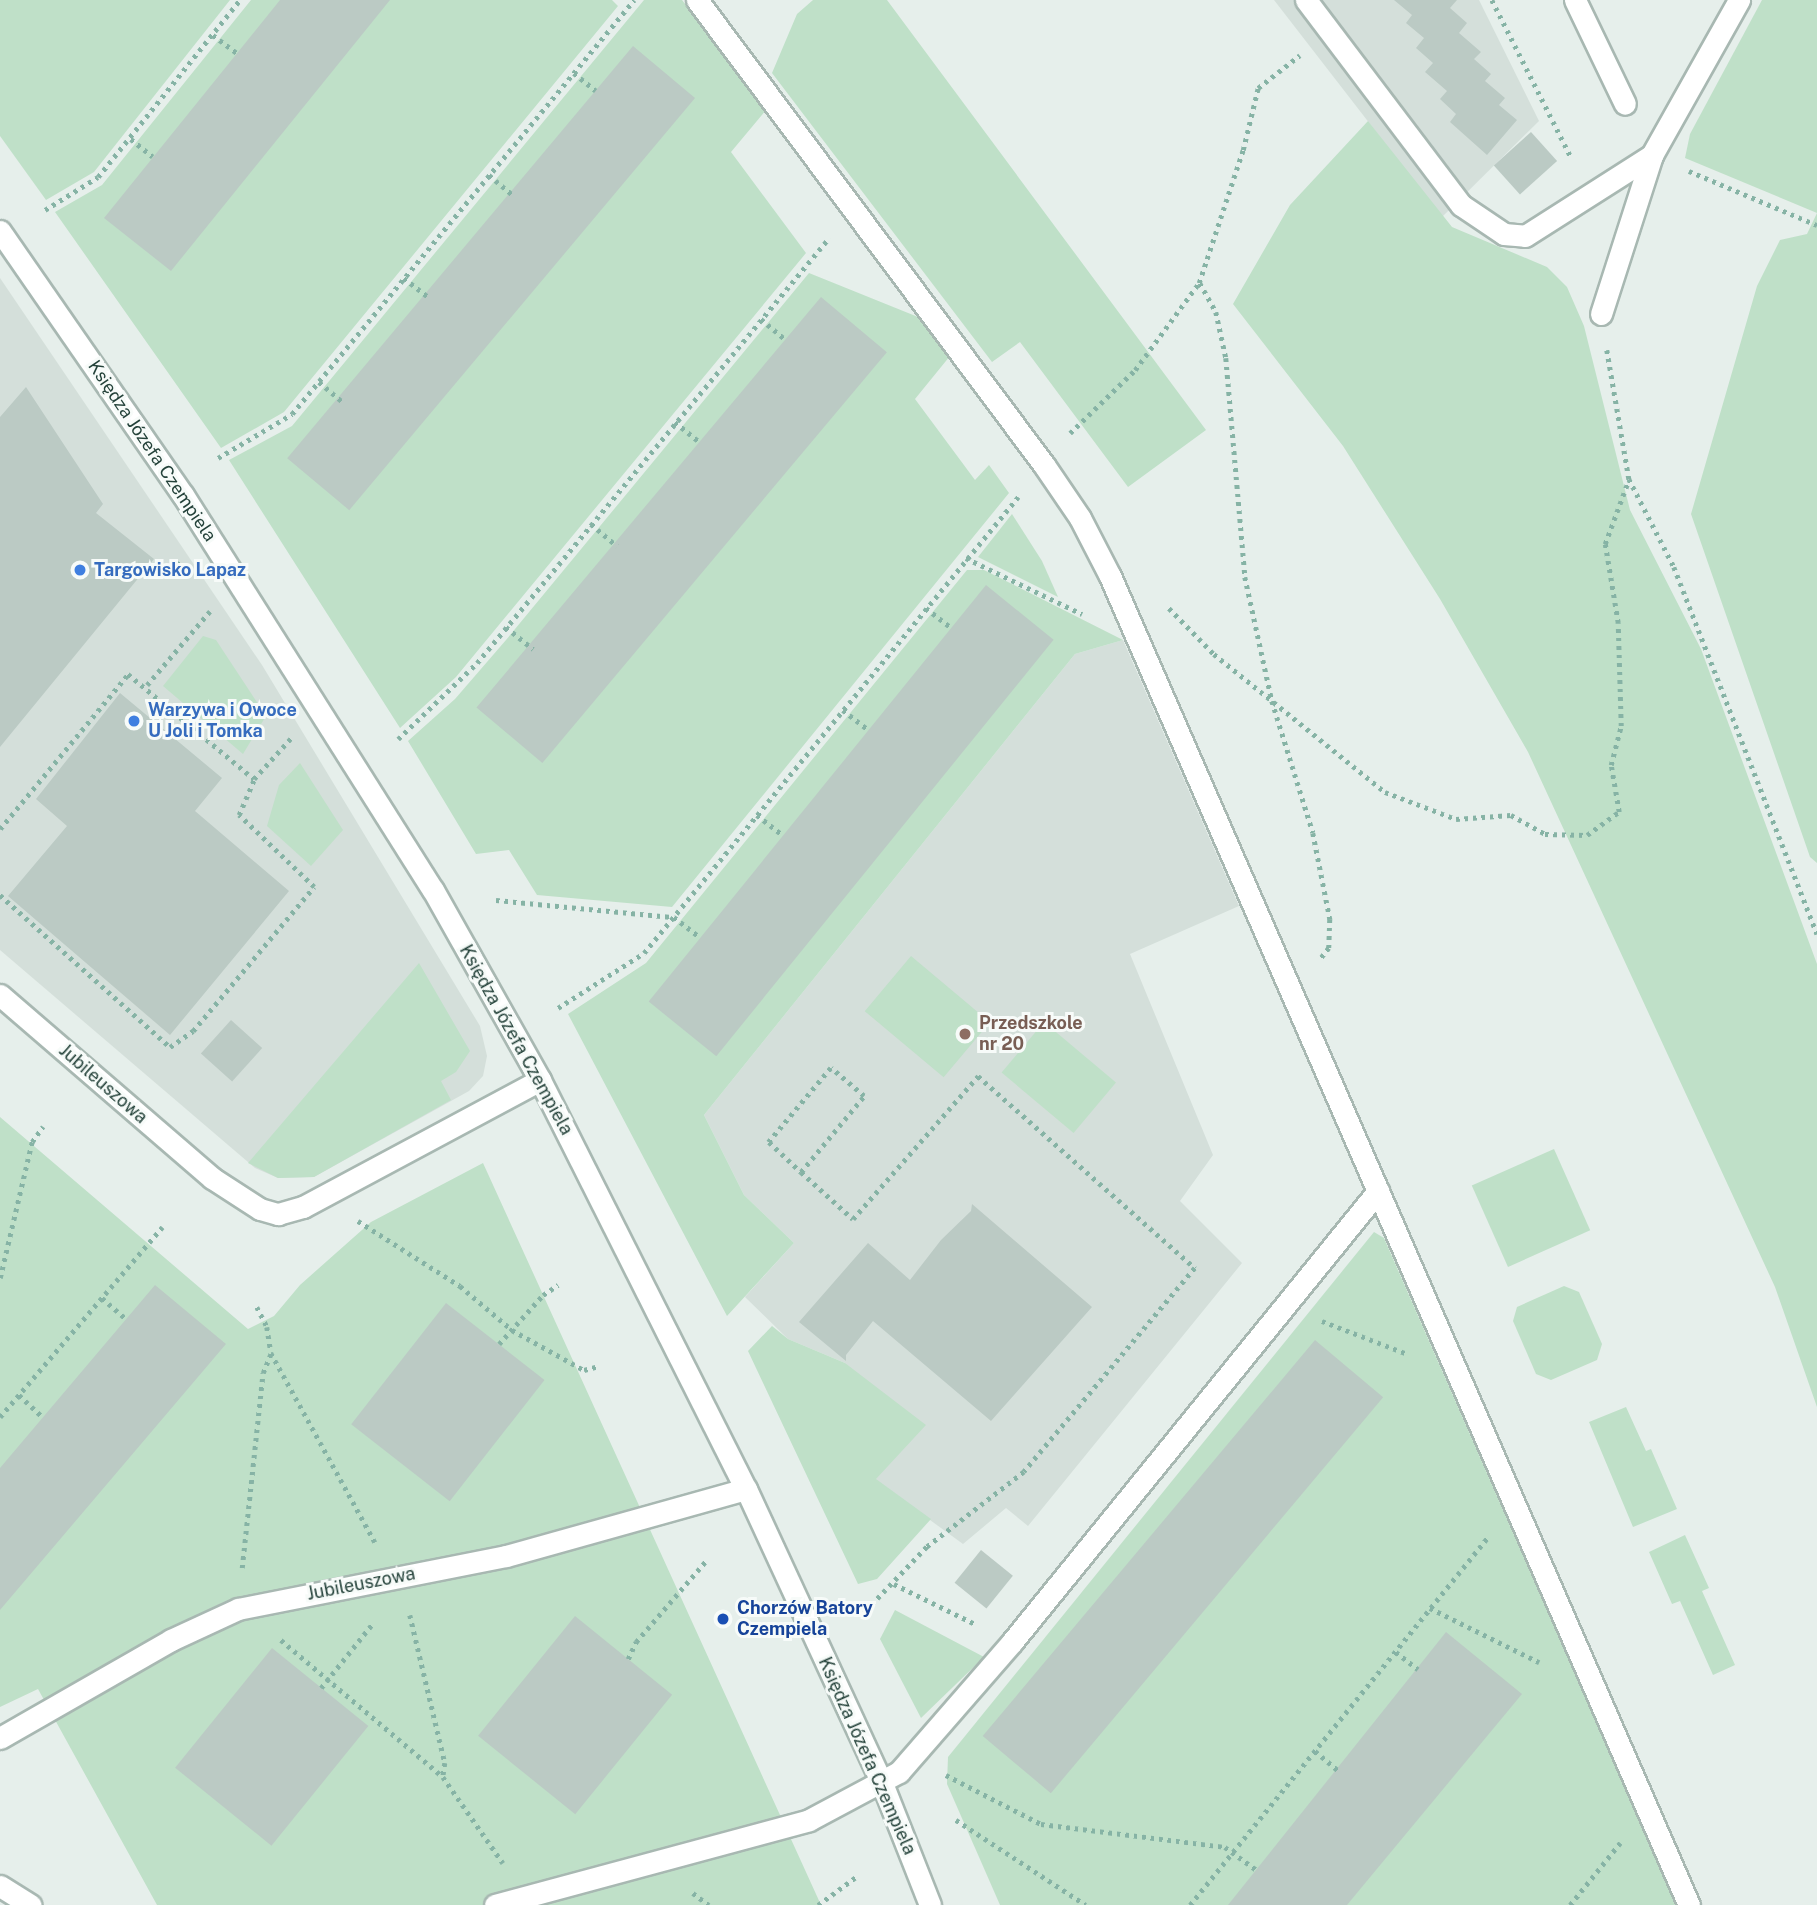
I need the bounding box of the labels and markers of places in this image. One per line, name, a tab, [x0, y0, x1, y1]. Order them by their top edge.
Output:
place label: Targowisko Lapaz	[94, 559, 246, 581]
marker: Targowisko Lapaz	[72, 562, 88, 578]
place label: Warzywa i Owoce U Joli i Tomka	[148, 700, 297, 742]
marker: Warzywa i Owoce U Joli i Tomka	[126, 713, 142, 729]
place label: Przedszkole nr 20	[979, 1013, 1083, 1056]
marker: Przedszkole nr 20	[957, 1026, 973, 1042]
place label: Chorzów Batory Czempiela	[737, 1598, 873, 1640]
marker: Chorzów Batory Czempiela	[715, 1611, 731, 1627]

